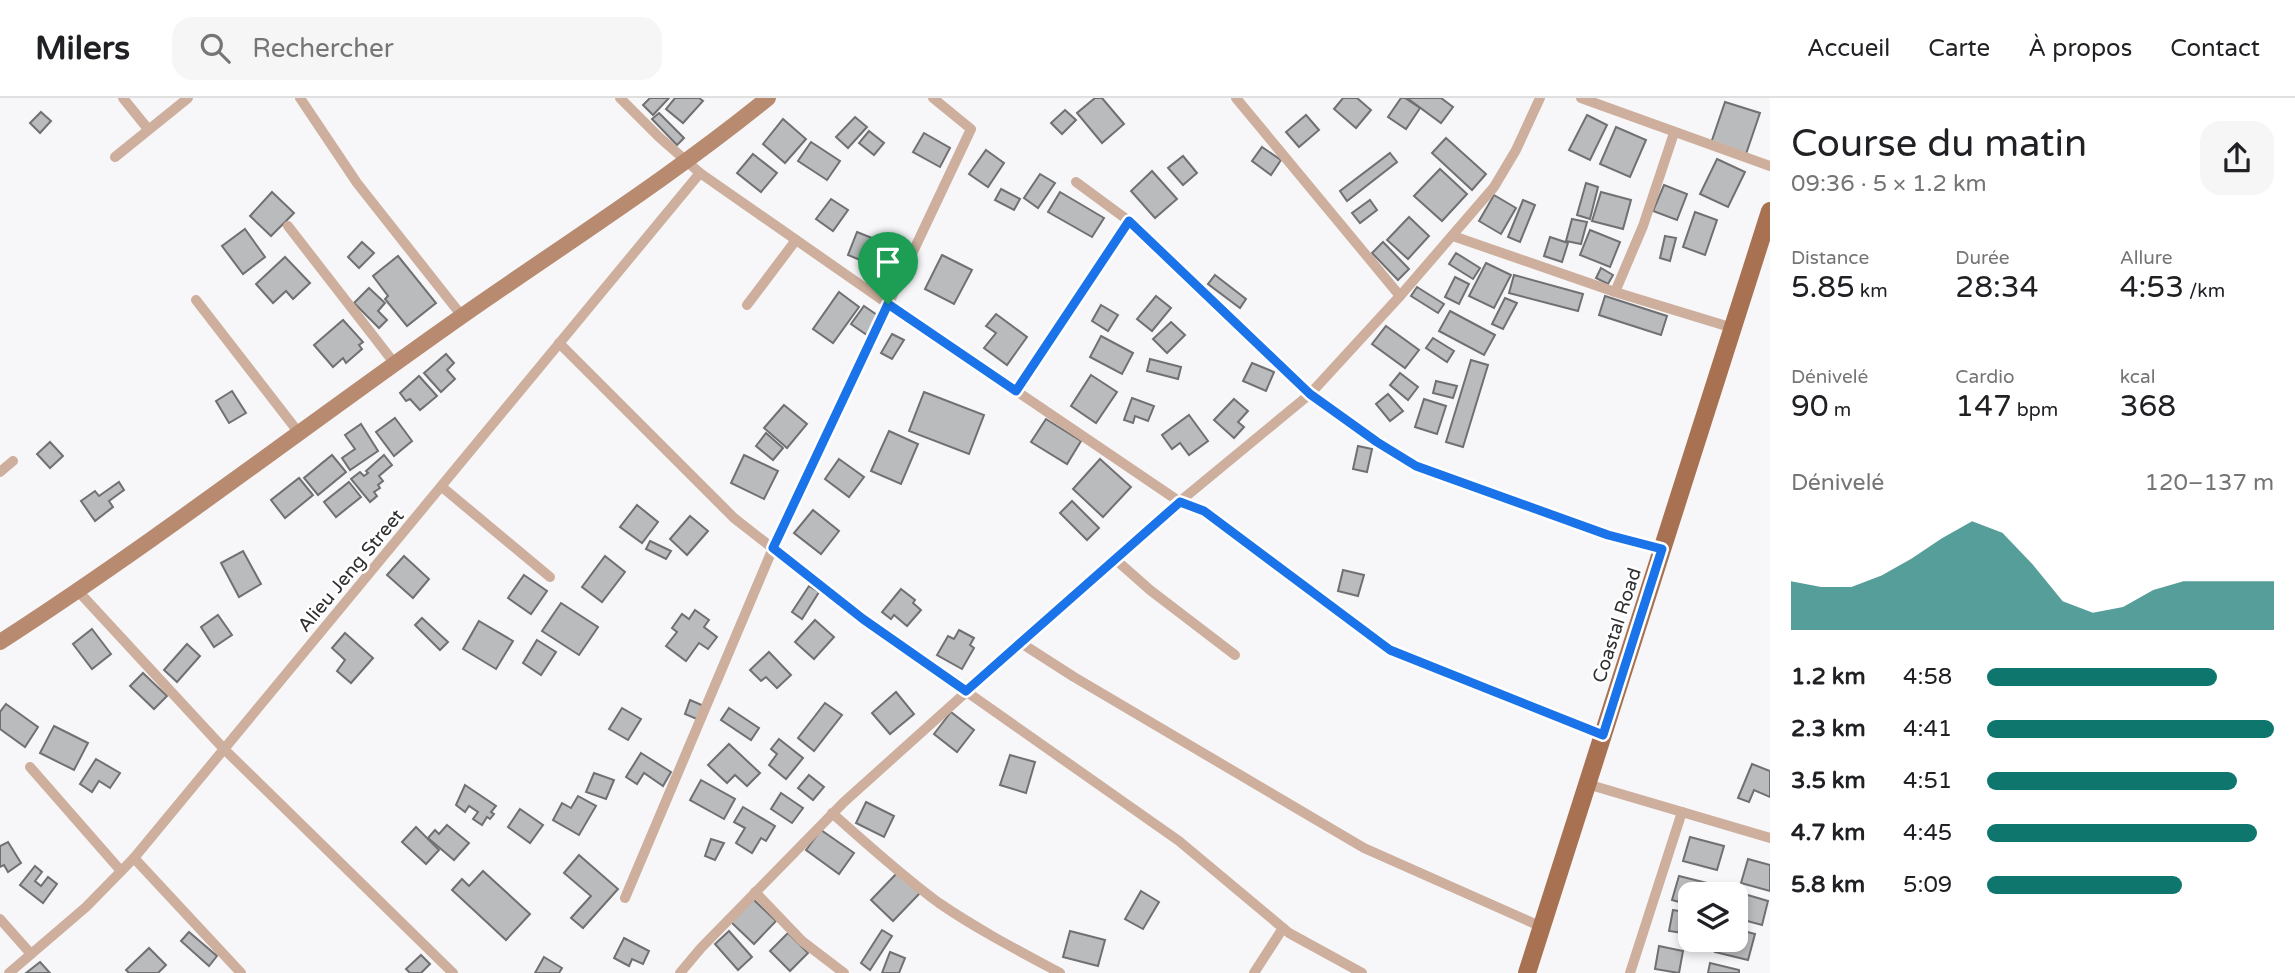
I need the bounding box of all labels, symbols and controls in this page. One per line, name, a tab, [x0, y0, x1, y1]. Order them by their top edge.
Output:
search box	[172, 17, 662, 80]
text: Milers	[35, 29, 130, 68]
icon: search	[196, 29, 234, 67]
text: Rechercher	[252, 33, 394, 64]
text: Accueil	[1807, 34, 1890, 63]
text: Carte	[1928, 34, 1990, 63]
text: À propos	[2028, 34, 2132, 63]
text: Contact	[2170, 34, 2260, 63]
text: Course du matin	[1791, 121, 2087, 167]
button: share	[2200, 121, 2274, 195]
text: 09:36 · 5 × 1.2 km	[1791, 170, 1987, 198]
pin	[858, 232, 918, 304]
icon: arrive	[869, 243, 907, 281]
text: Distance	[1791, 247, 1869, 269]
text: Durée	[1955, 247, 2010, 269]
text: Allure	[2120, 247, 2173, 269]
text: 5.85	[1791, 269, 1855, 306]
text: 28:34	[1955, 269, 2039, 306]
text: 4:53	[2120, 269, 2184, 306]
text: km	[1855, 280, 1888, 302]
text: /km	[2184, 280, 2225, 302]
text: Dénivelé	[1791, 366, 1868, 388]
text: Cardio	[1955, 366, 2014, 388]
text: kcal	[2120, 366, 2155, 388]
text: 90	[1791, 388, 1829, 425]
text: 147	[1955, 388, 2012, 425]
text: 368	[2120, 388, 2176, 425]
text: m	[1829, 399, 1851, 421]
text: bpm	[2012, 399, 2058, 421]
text: Dénivelé	[1791, 469, 1884, 497]
text: 120–137 m	[2145, 469, 2274, 497]
street label: Alieu Jeng Street	[293, 505, 408, 636]
street label: Coastal Road	[1588, 565, 1646, 686]
text: 1.2 km	[1791, 663, 1866, 691]
text: 4:58	[1903, 663, 1952, 691]
text: 2.3 km	[1791, 715, 1866, 743]
text: 4:41	[1903, 715, 1952, 743]
text: 3.5 km	[1791, 767, 1866, 795]
text: 4:51	[1903, 767, 1952, 795]
text: 4.7 km	[1791, 819, 1865, 847]
text: 4:45	[1903, 819, 1952, 847]
text: 5.8 km	[1791, 871, 1865, 899]
text: 5:09	[1903, 871, 1952, 899]
map controls	[1678, 882, 1748, 952]
button: layers	[1678, 882, 1748, 952]

